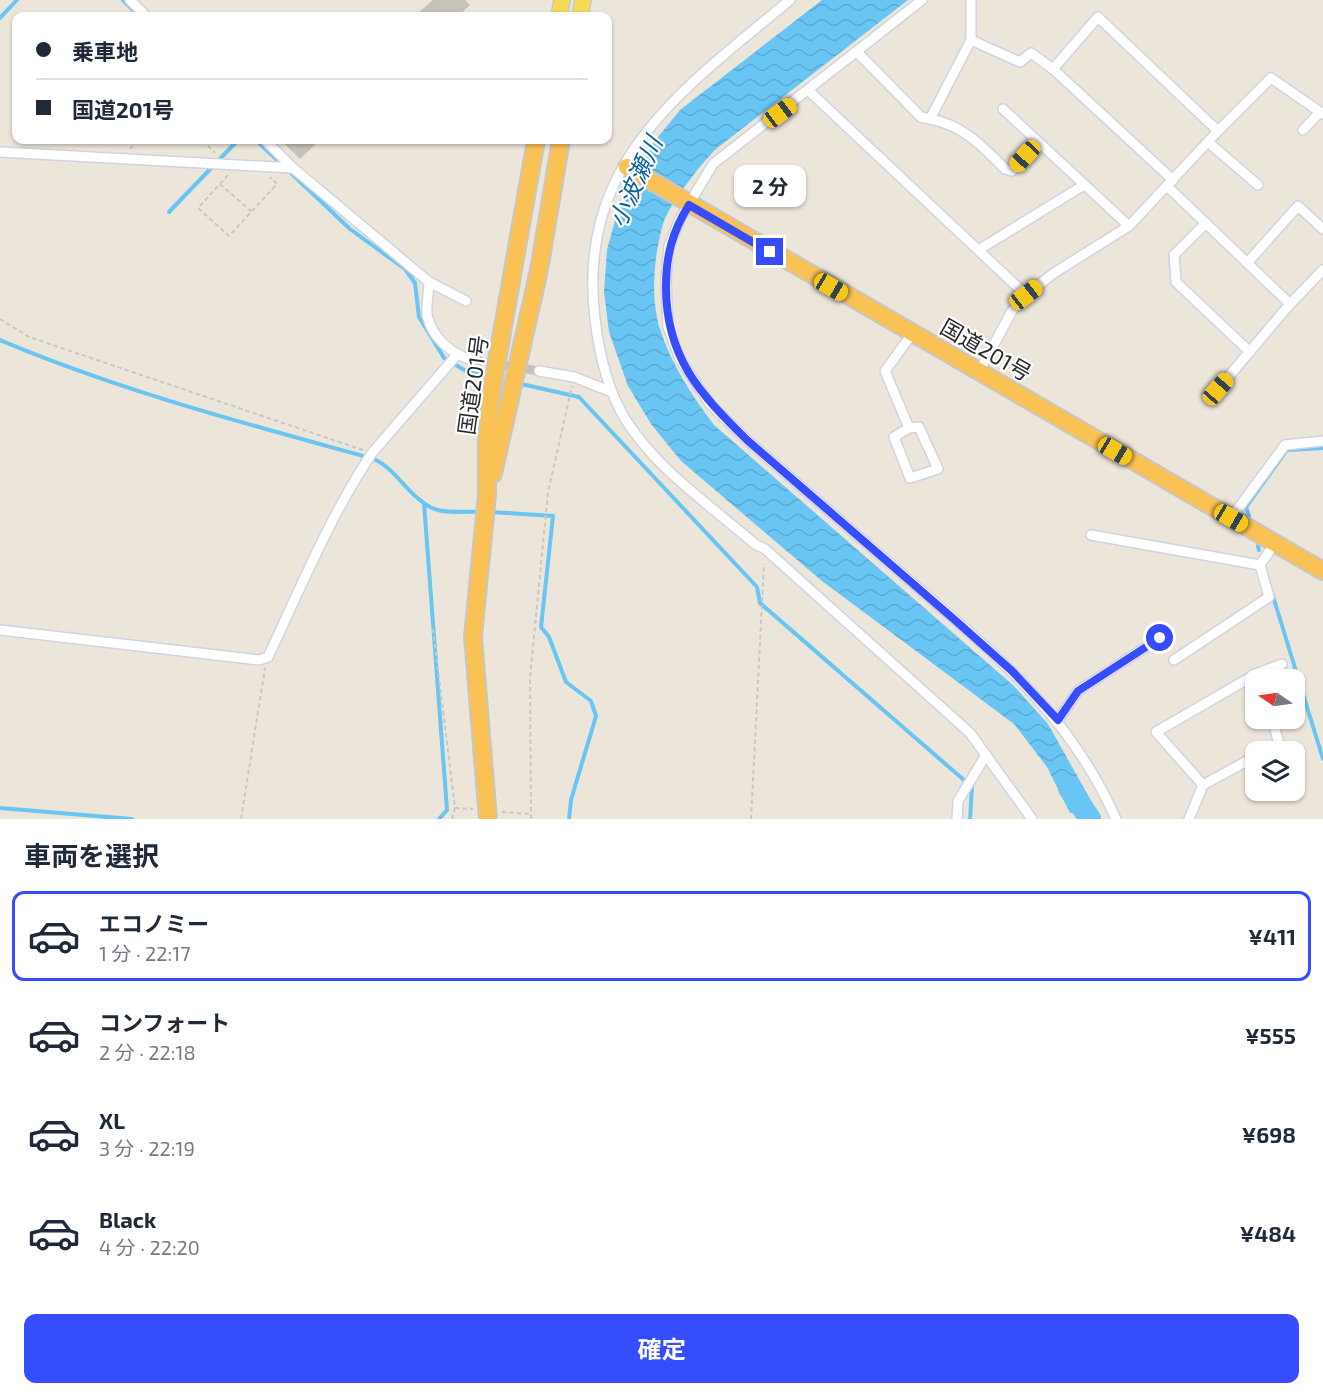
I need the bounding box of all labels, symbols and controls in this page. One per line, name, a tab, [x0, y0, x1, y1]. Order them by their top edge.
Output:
text: 乗車地	[72, 38, 138, 64]
car	[760, 95, 800, 131]
text: 国道201号	[72, 96, 174, 122]
water label: 小波瀬川	[602, 129, 669, 231]
car	[1006, 137, 1044, 175]
callout: 2 分	[734, 165, 806, 207]
text: 2 分	[752, 174, 788, 198]
route end	[756, 238, 783, 265]
car	[811, 270, 851, 304]
car	[1006, 277, 1046, 313]
street label: 国道201号	[937, 313, 1036, 385]
street label: 国道201号	[452, 333, 492, 436]
car	[1199, 370, 1237, 408]
car	[1095, 434, 1135, 468]
car	[1211, 501, 1251, 535]
route start	[1146, 624, 1173, 651]
north arrow	[1245, 669, 1305, 729]
map controls	[1245, 669, 1305, 801]
button: layers	[1245, 741, 1305, 801]
text: 車両を選択	[24, 839, 159, 871]
icon: car	[27, 909, 81, 963]
text: エコノミー	[99, 910, 209, 936]
text: ¥411	[1248, 923, 1296, 949]
text: 1 分 · 22:17	[99, 941, 190, 965]
icon: car	[27, 1008, 81, 1062]
text: コンフォート	[99, 1009, 230, 1035]
text: ¥555	[1245, 1022, 1296, 1048]
text: 2 分 · 22:18	[99, 1040, 196, 1064]
icon: car	[27, 1107, 81, 1161]
text: XL	[99, 1107, 125, 1133]
text: ¥698	[1242, 1121, 1296, 1147]
text: 3 分 · 22:19	[99, 1136, 195, 1160]
icon: car	[27, 1206, 81, 1260]
text: Black	[99, 1206, 156, 1232]
text: ¥484	[1240, 1220, 1296, 1246]
text: 4 分 · 22:20	[99, 1235, 200, 1259]
button: 確定	[24, 1314, 1299, 1383]

